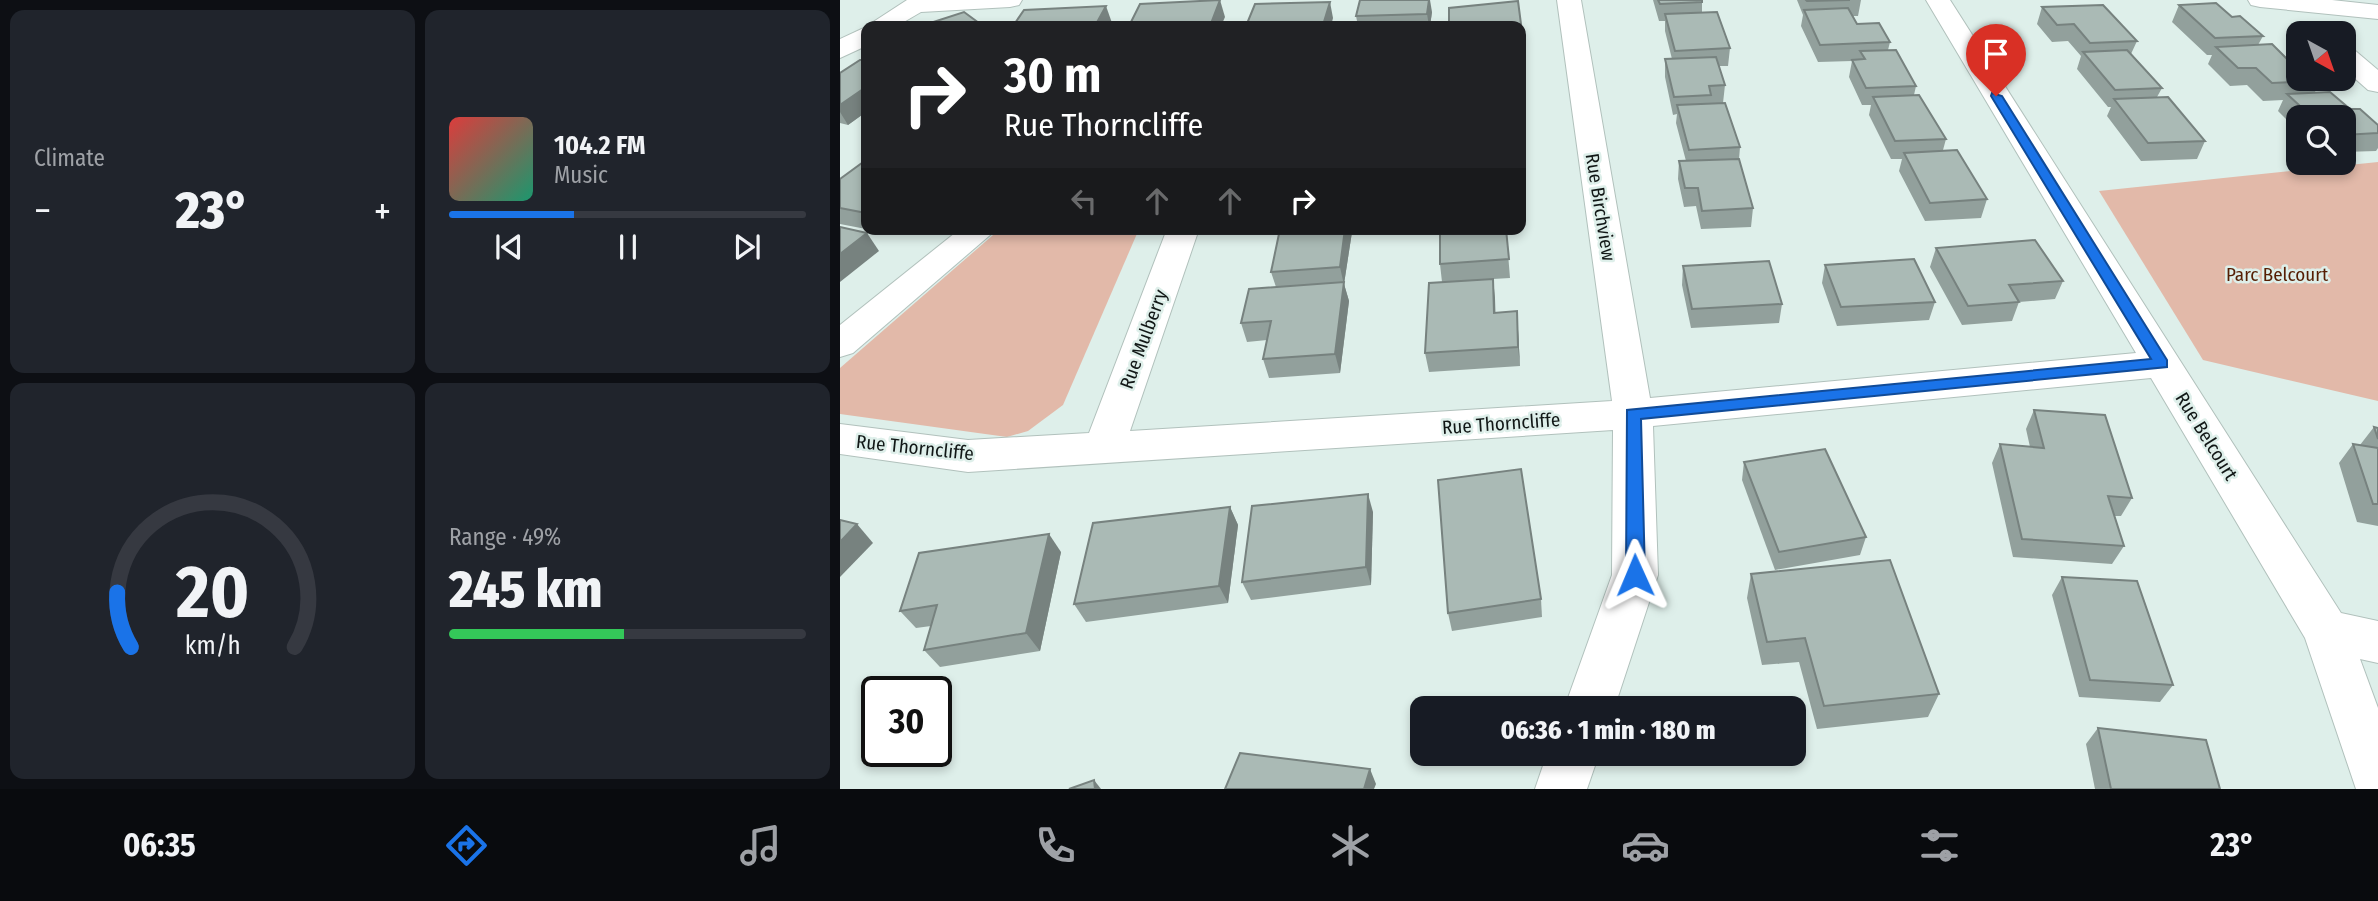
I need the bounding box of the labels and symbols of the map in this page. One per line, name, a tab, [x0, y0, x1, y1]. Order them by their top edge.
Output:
north arrow	[2286, 21, 2356, 91]
pin	[1966, 24, 2026, 96]
street label: Rue Birchview	[1581, 152, 1620, 263]
park label: Parc Belcourt	[2226, 263, 2329, 286]
street label: Rue Mulberry	[1115, 286, 1172, 392]
street label: Rue Belcourt	[2170, 388, 2243, 485]
street label: Rue Thorncliffe	[1441, 408, 1561, 439]
street label: Rue Thorncliffe	[855, 430, 975, 465]
position arrow	[1598, 538, 1672, 612]
speed limit sign: 30	[861, 676, 952, 767]

